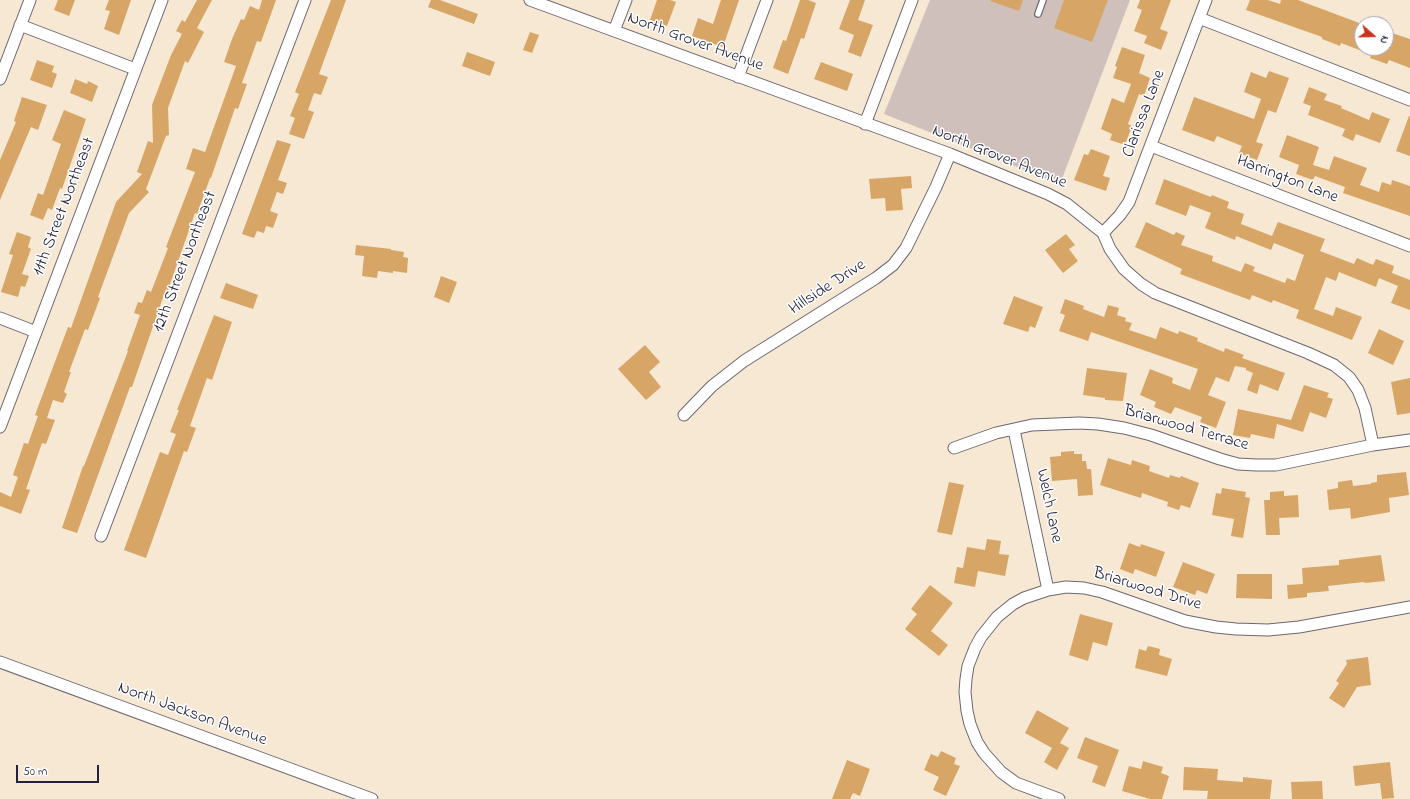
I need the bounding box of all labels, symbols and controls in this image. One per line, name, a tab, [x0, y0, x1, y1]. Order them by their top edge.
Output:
street label: North Grover Avenue	[624, 9, 766, 77]
north arrow	[1354, 16, 1394, 56]
text: N	[1376, 34, 1393, 46]
street label: Clarissa Lane	[1119, 67, 1171, 161]
street label: North Grover Avenue	[929, 122, 1069, 194]
street label: 11th Street Northeast	[29, 135, 101, 279]
street label: Harrington Lane	[1233, 151, 1341, 209]
street label: 12th Street Northeast	[150, 189, 222, 335]
street label: Hillside Drive	[786, 256, 870, 320]
street label: Briarwood Terrace	[1121, 401, 1251, 457]
street label: Welch Lane	[1030, 467, 1066, 545]
street label: Briarwood Drive	[1090, 564, 1204, 616]
street label: North Jackson Avenue	[115, 679, 269, 751]
scale bar	[18, 757, 101, 783]
text: 50 m	[23, 763, 47, 781]

